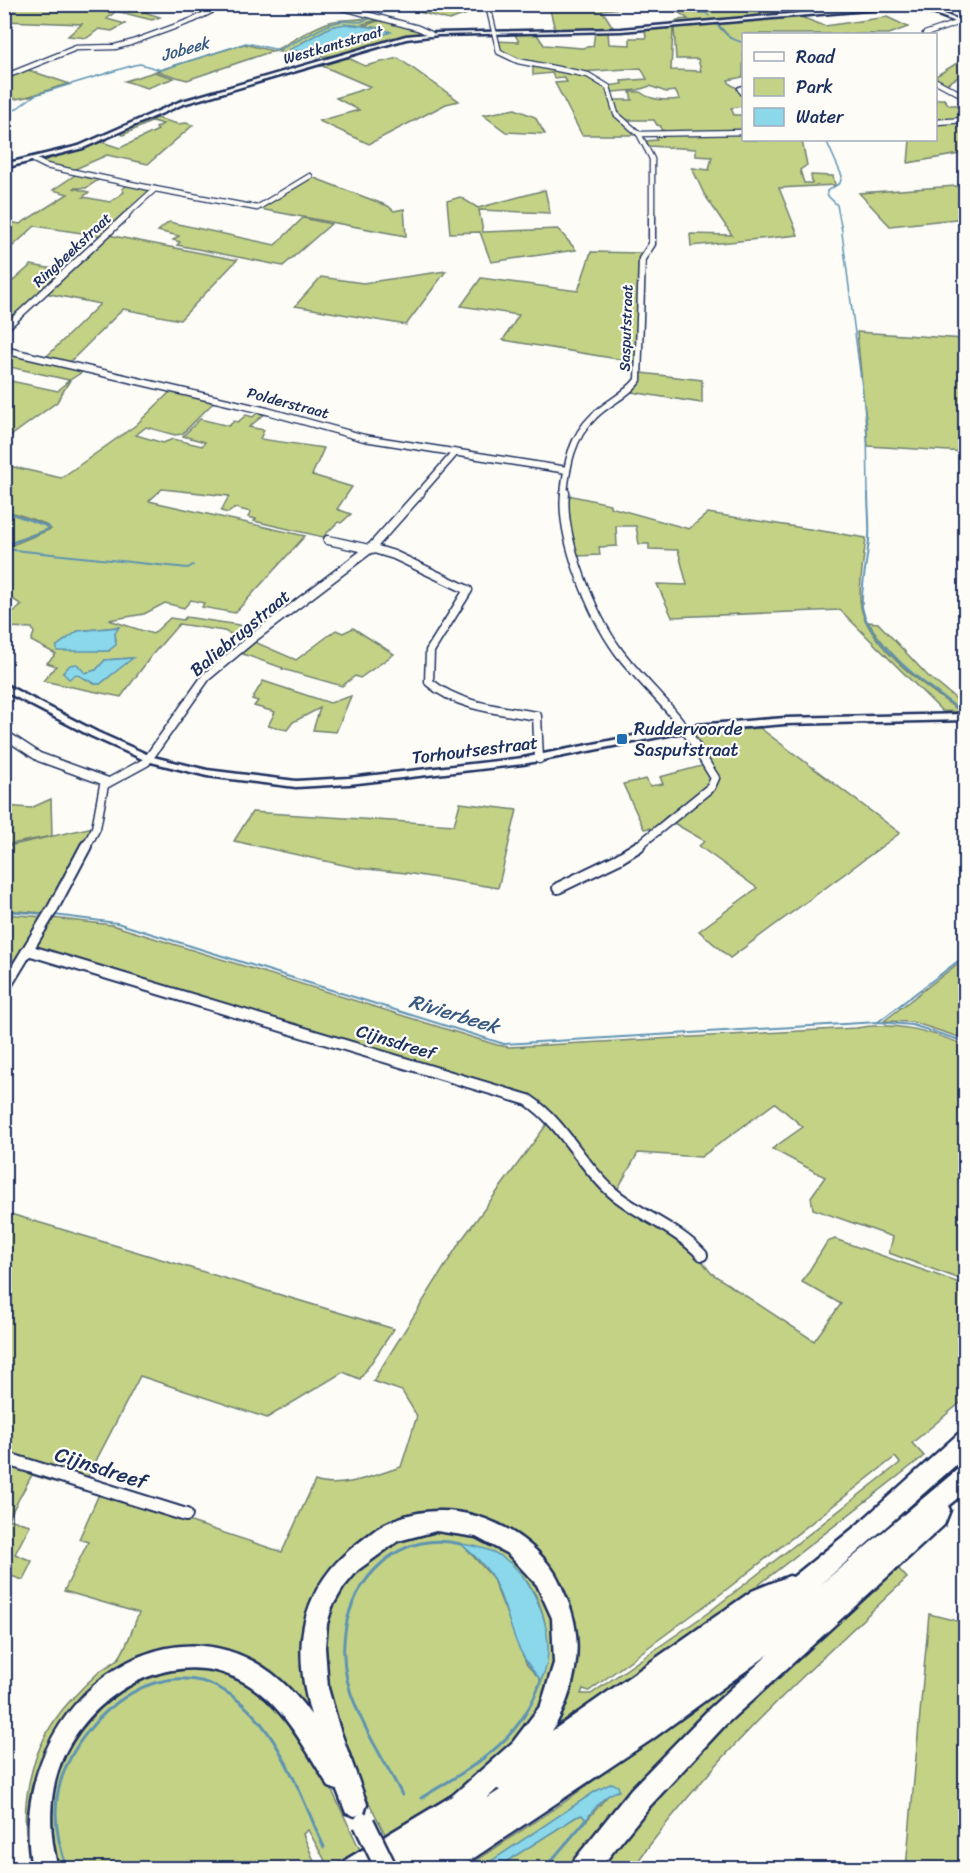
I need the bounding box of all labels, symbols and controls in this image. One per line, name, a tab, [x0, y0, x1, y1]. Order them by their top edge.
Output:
street label: Westkantstraat	[280, 18, 387, 72]
water label: Jobeek	[158, 28, 215, 70]
legend	[742, 33, 937, 141]
text: Road	[796, 41, 836, 73]
text: Park	[796, 71, 833, 103]
text: Water	[796, 101, 845, 133]
street label: Ringbeekstraat	[26, 206, 118, 294]
street label: Sasputstraat	[611, 284, 641, 372]
street label: Polderstraat	[244, 380, 332, 427]
street label: Baliebrugstraat	[182, 581, 298, 685]
place label: Ruddervoorde Sasputstraat	[634, 713, 743, 766]
street label: Torhoutsestraat	[410, 726, 540, 774]
marker: Ruddervoorde Sasputstraat	[615, 732, 629, 746]
water label: Rivierbeek	[405, 984, 505, 1045]
street label: Cijnsdreef	[352, 1015, 442, 1070]
street label: Cijnsdreef	[50, 1435, 154, 1501]

